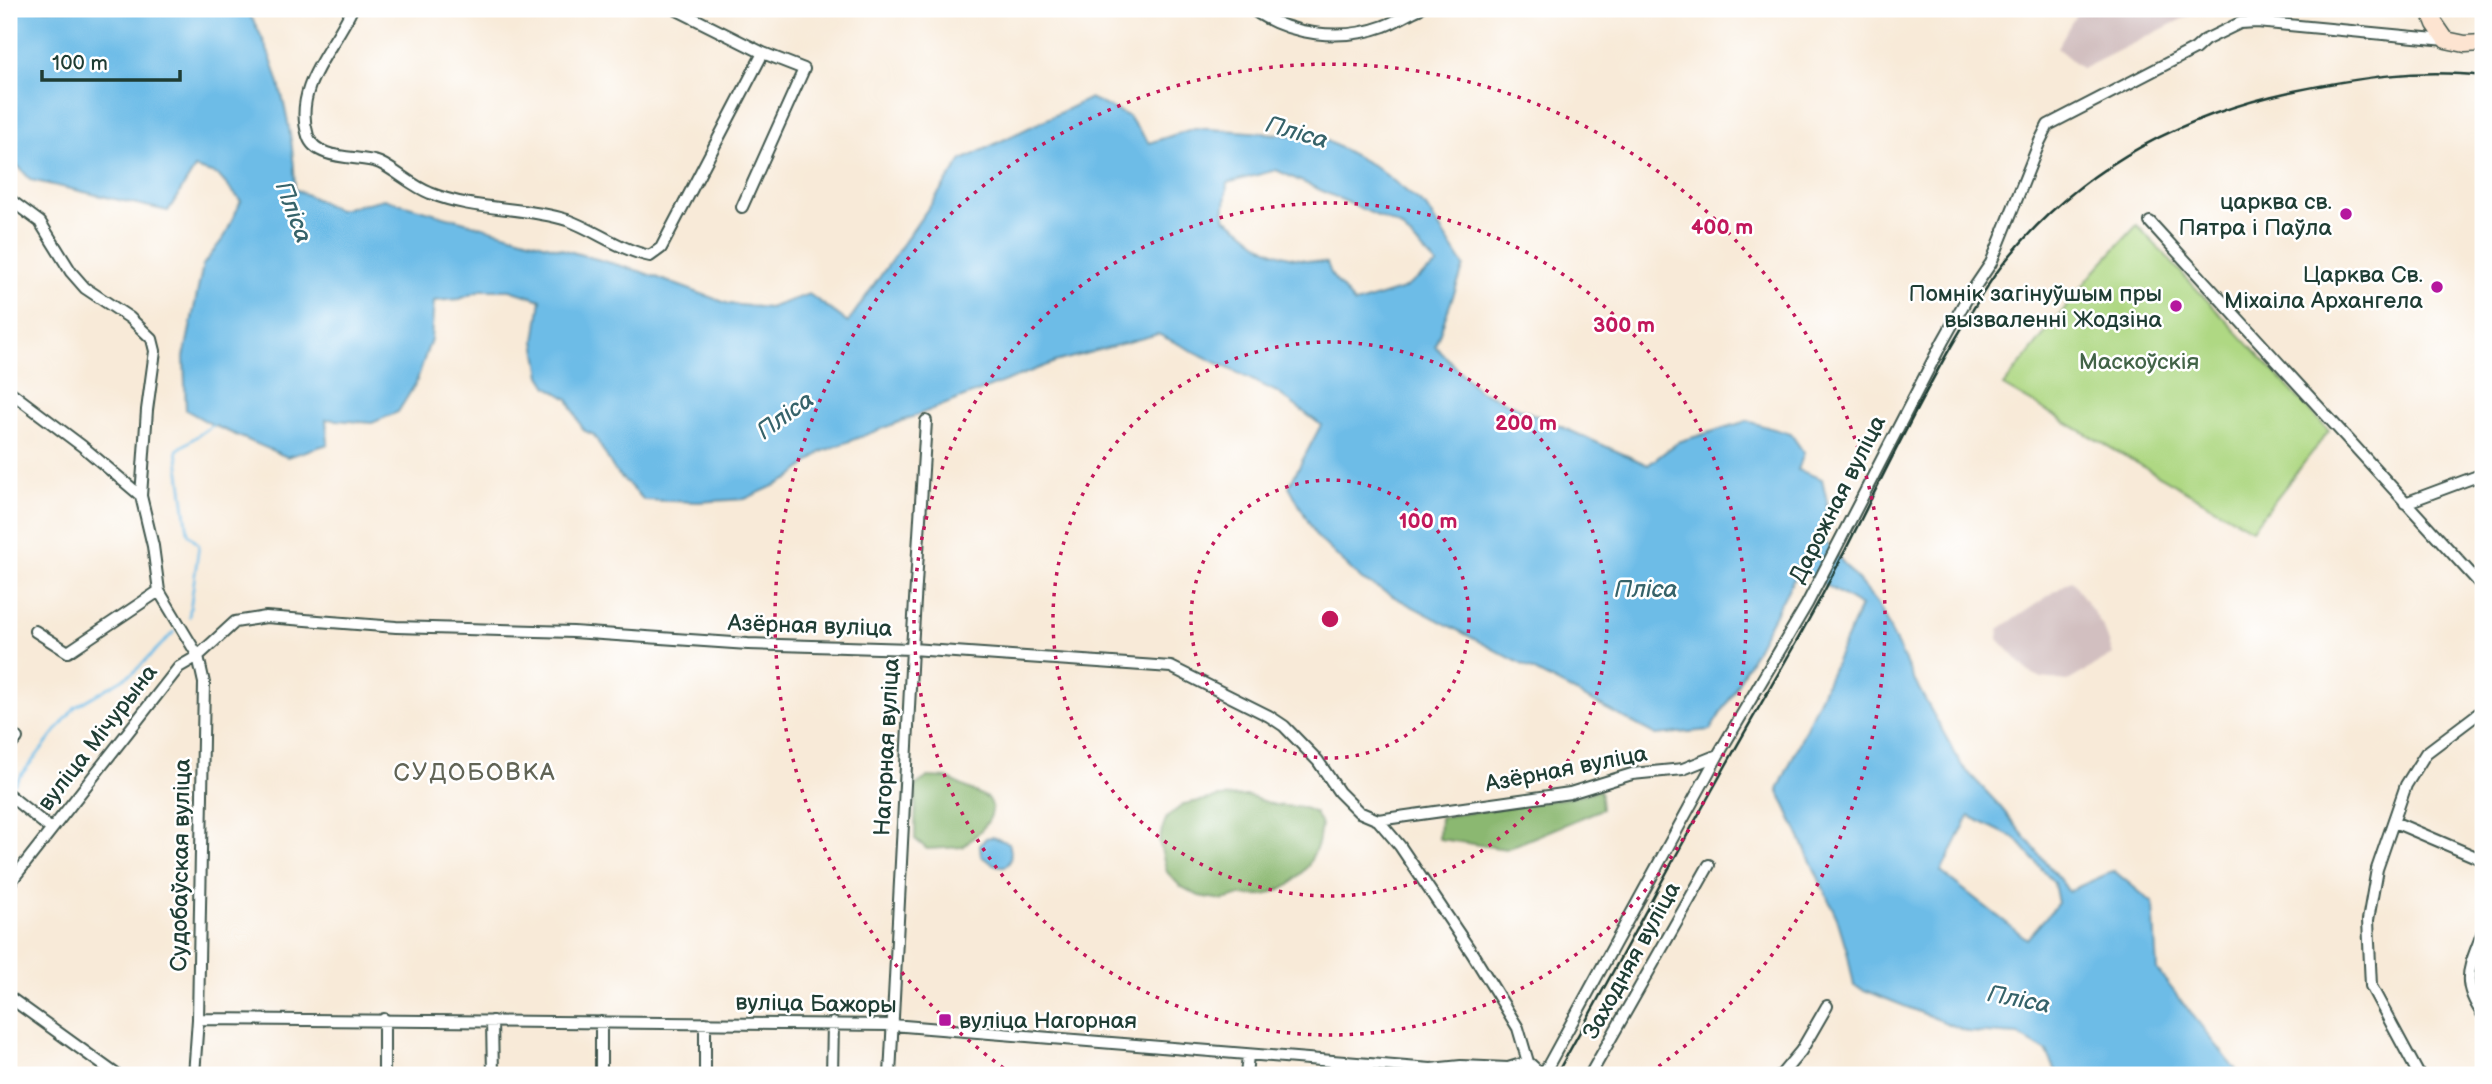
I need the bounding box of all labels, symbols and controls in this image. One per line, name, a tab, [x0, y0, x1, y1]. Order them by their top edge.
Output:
scale bar	[42, 38, 180, 82]
text: 100 m	[52, 51, 108, 76]
water label: Пліса	[1262, 110, 1331, 155]
water label: Пліса	[269, 177, 318, 247]
place label: царква св. Пятра і Паўла	[2179, 188, 2332, 242]
marker: царква св. Пятра і Паўла	[2338, 206, 2354, 222]
text: 400 m	[1691, 215, 1753, 240]
place label: Царква Св. Міхаіла Архангела	[2224, 261, 2423, 315]
marker: Царква Св. Міхаіла Архангела	[2429, 279, 2445, 295]
place label: Помнік загінуўшым пры вызваленні Жодзіна	[1908, 280, 2162, 334]
marker: Помнік загінуўшым пры вызваленні Жодзіна	[2168, 298, 2184, 314]
text: 300 m	[1593, 313, 1655, 338]
park label: Маскоўскія	[2079, 348, 2199, 376]
water label: Пліса	[751, 385, 820, 446]
text: 200 m	[1495, 411, 1557, 436]
street label: Дарожная вуліца	[1784, 411, 1892, 588]
text: 100 m	[1399, 509, 1457, 534]
water label: Пліса	[1614, 575, 1678, 604]
centre of rings	[1318, 607, 1342, 631]
street label: Азёрная вуліца	[726, 609, 893, 643]
street label: Нагорная вуліца	[868, 657, 906, 837]
street label: вуліца Мічурына	[32, 658, 164, 816]
street label: Азёрная вуліца	[1482, 739, 1650, 799]
street label: Судобаўская вуліца	[165, 758, 197, 972]
district label: СУДОБОВКА	[393, 758, 557, 787]
street label: Заходняя вуліца	[1577, 876, 1687, 1044]
water label: Пліса	[1985, 979, 2053, 1020]
street label: вуліца Бажоры	[735, 989, 897, 1019]
place label: вуліца Нагорная	[959, 1007, 1137, 1035]
marker: вуліца Нагорная	[937, 1012, 953, 1028]

